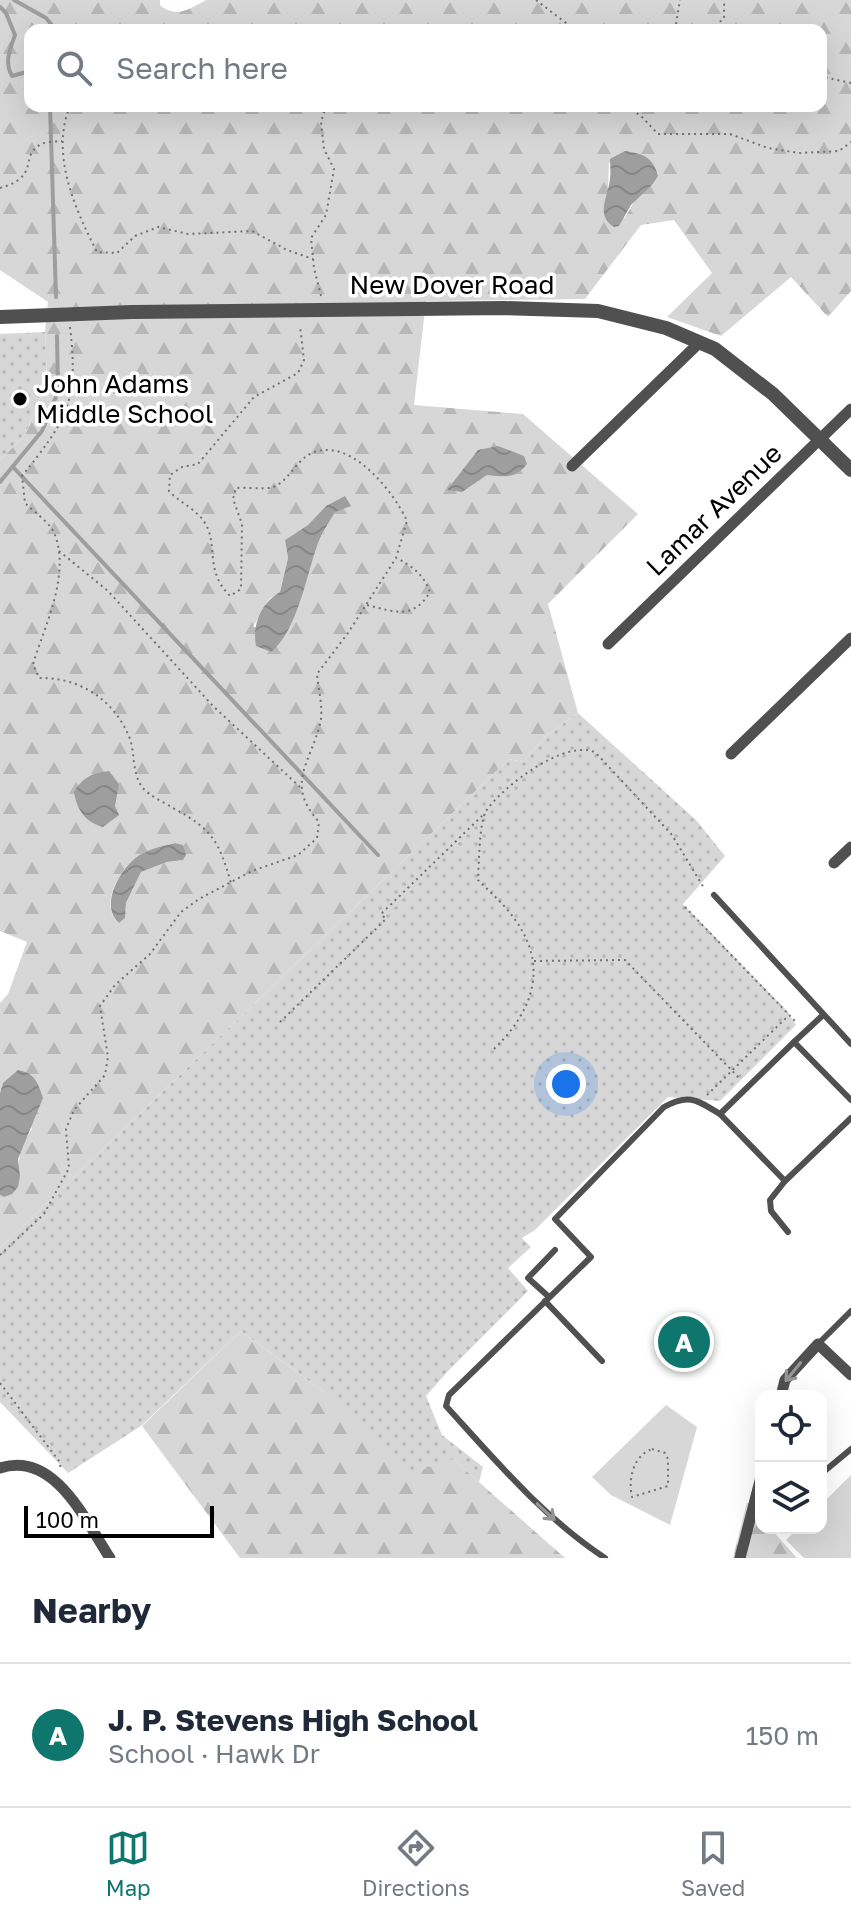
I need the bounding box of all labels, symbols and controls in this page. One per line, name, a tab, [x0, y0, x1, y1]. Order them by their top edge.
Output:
search box	[24, 24, 827, 112]
icon: search	[52, 46, 96, 90]
text: Search here	[116, 50, 288, 86]
street label: New Dover Road	[350, 269, 554, 300]
place label: John Adams Middle School	[36, 368, 213, 429]
marker: John Adams Middle School	[11, 390, 29, 408]
street label: Lamar Avenue	[640, 437, 788, 582]
your location	[546, 1064, 586, 1104]
pin: A	[658, 1312, 710, 1372]
one-way arrow	[785, 1361, 802, 1382]
map controls	[755, 1390, 827, 1534]
button: locate	[755, 1390, 827, 1462]
button: layers	[755, 1462, 827, 1534]
scale bar	[24, 1502, 214, 1538]
one-way arrow	[535, 1502, 555, 1520]
text: 100 m	[36, 1506, 99, 1533]
text: Nearby	[32, 1590, 152, 1630]
text: J. P. Stevens High School	[108, 1702, 478, 1738]
text: A	[49, 1720, 67, 1751]
text: 150 m	[746, 1720, 819, 1751]
text: School · Hawk Dr	[108, 1738, 320, 1769]
tab: Map	[106, 1826, 151, 1901]
tab: Directions	[362, 1826, 470, 1901]
tab: Saved	[681, 1826, 745, 1901]

